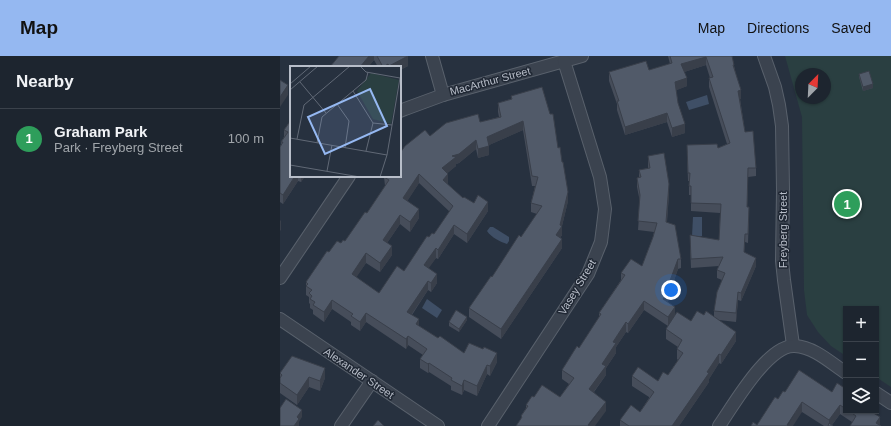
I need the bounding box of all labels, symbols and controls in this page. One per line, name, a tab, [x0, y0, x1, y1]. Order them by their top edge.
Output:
text: Map	[20, 17, 58, 38]
text: Map	[698, 20, 725, 36]
text: Directions	[747, 20, 809, 36]
text: Saved	[831, 20, 871, 36]
street label: MacArthur Street	[448, 64, 532, 98]
inset map	[290, 66, 401, 177]
north arrow	[795, 68, 831, 104]
text: Nearby	[16, 72, 74, 91]
text: Graham Park	[54, 123, 147, 140]
text: 1	[25, 131, 33, 146]
text: 100 m	[228, 131, 264, 146]
text: Park · Freyberg Street	[54, 140, 183, 155]
pin: 1	[834, 189, 860, 219]
street label: Freyberg Street	[777, 192, 789, 268]
street label: Vasey Street	[556, 257, 598, 317]
your location	[661, 280, 681, 300]
map controls	[843, 306, 879, 414]
button: +	[843, 306, 879, 342]
button: −	[843, 342, 879, 378]
street label: Alexander Street	[322, 345, 396, 401]
button: layers	[843, 378, 879, 414]

